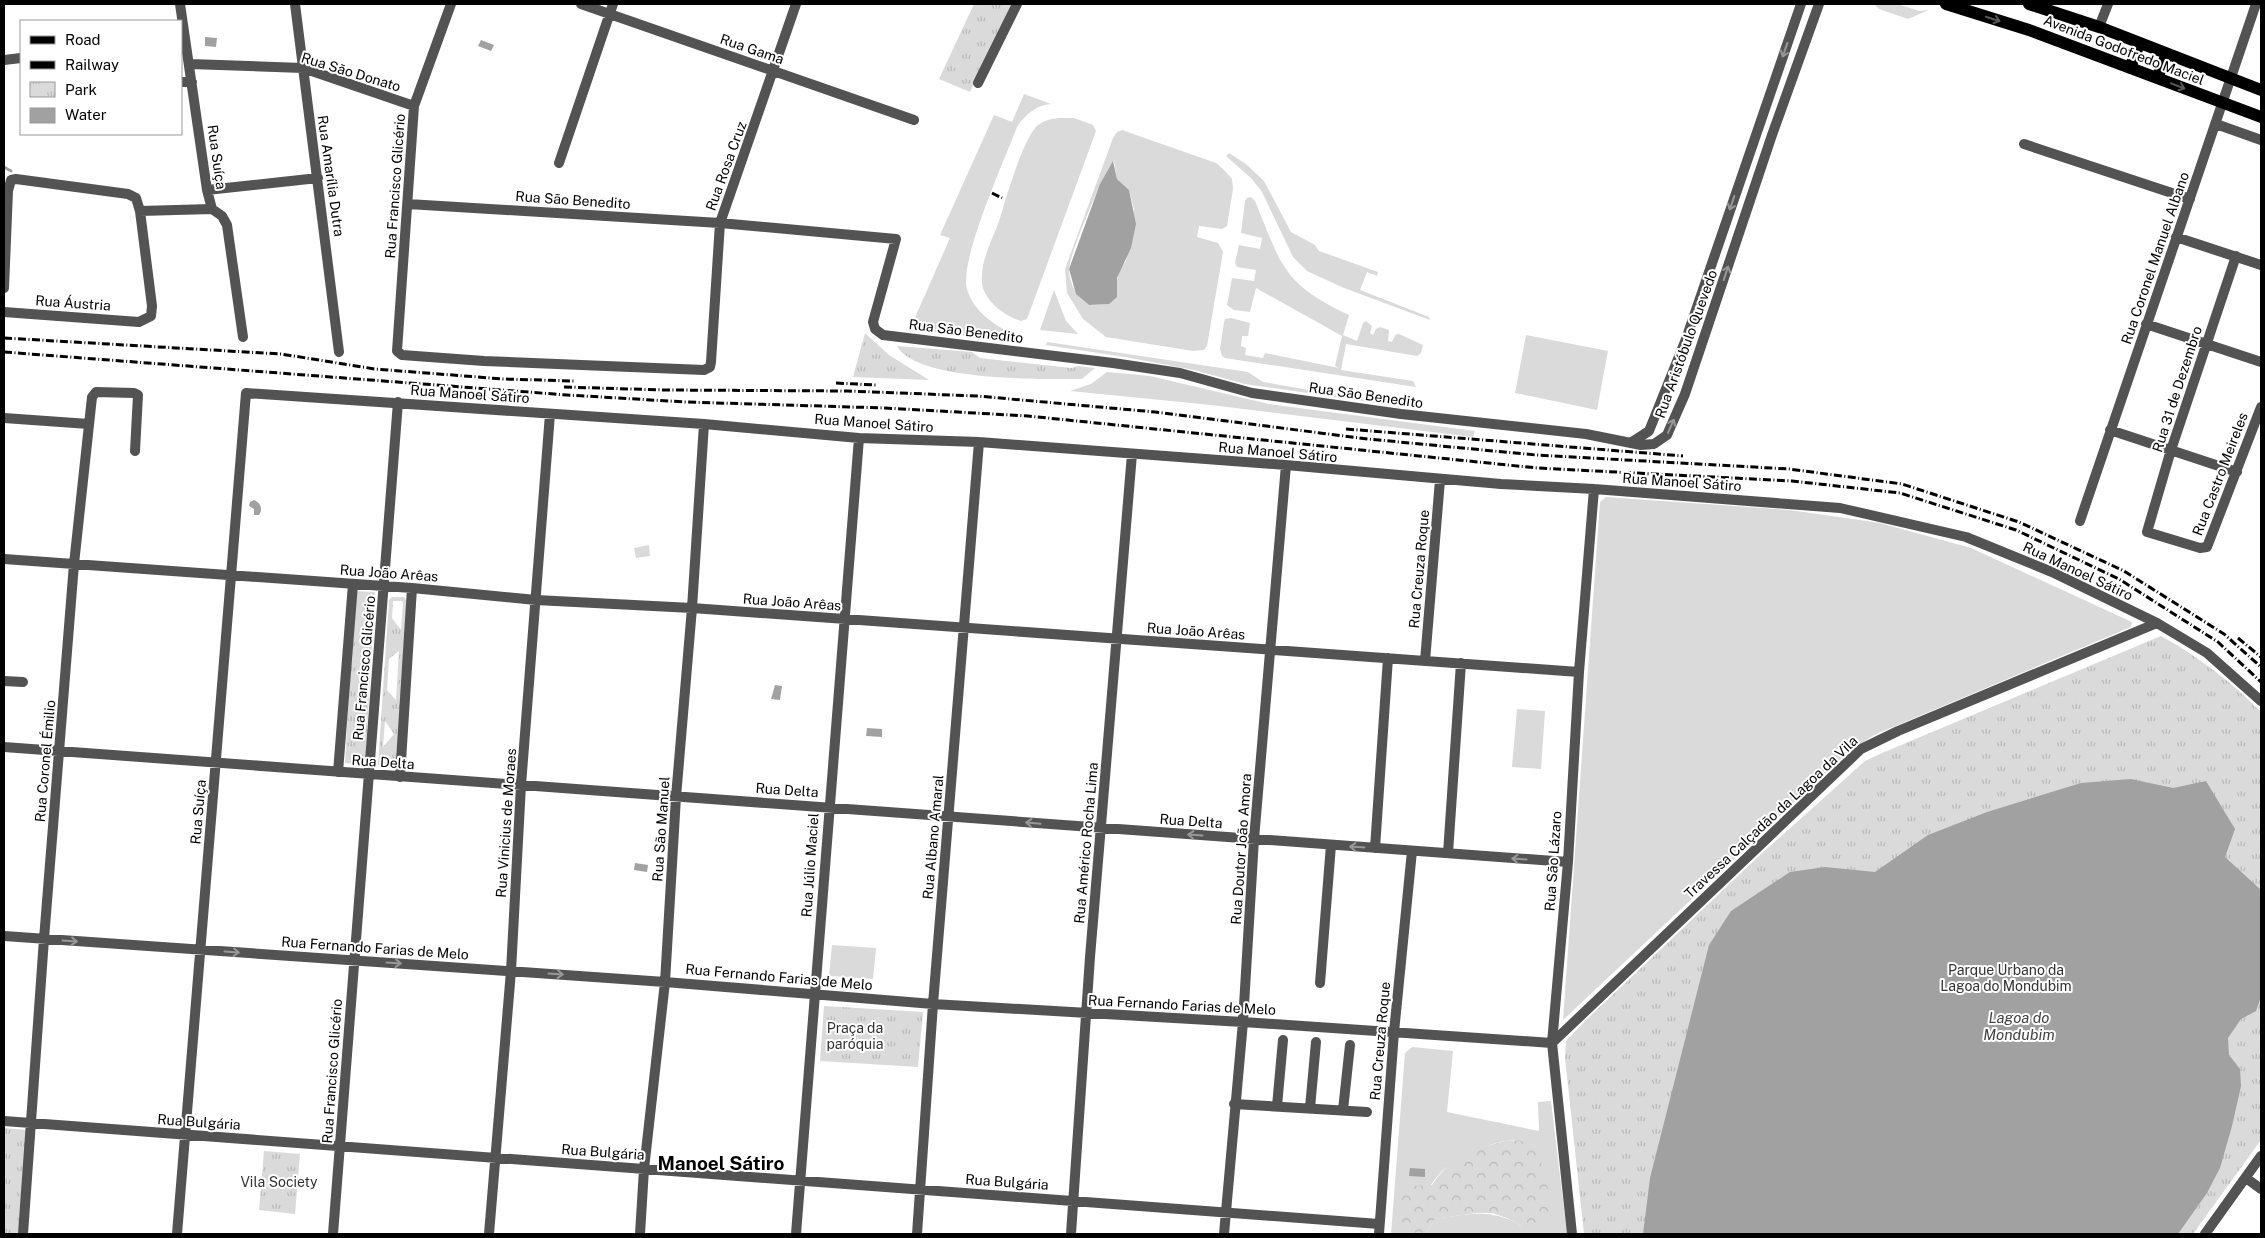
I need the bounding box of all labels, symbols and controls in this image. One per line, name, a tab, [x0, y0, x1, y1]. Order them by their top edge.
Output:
street label: Avenida Godofredo Maciel	[2041, 12, 2207, 88]
one-way arrow	[1984, 14, 2000, 24]
legend	[20, 20, 182, 135]
text: Road	[65, 31, 101, 48]
street label: Rua Gama	[718, 31, 786, 67]
one-way arrow	[1780, 42, 1789, 57]
street label: Rua São Donato	[299, 49, 403, 95]
text: Railway	[65, 56, 119, 73]
text: Park	[65, 81, 97, 98]
one-way arrow	[2170, 82, 2185, 91]
text: Water	[65, 106, 107, 123]
street label: Rua Francisco Glicério	[382, 113, 408, 259]
street label: Rua Amarília Dutra	[315, 114, 347, 238]
street label: Rua Rosa Cruz	[702, 119, 750, 213]
street label: Rua Suíça	[205, 124, 229, 190]
street label: Rua Coronel Manuel Albano	[2118, 170, 2192, 346]
street label: Rua São Benedito	[515, 188, 631, 212]
one-way arrow	[1727, 195, 1736, 211]
one-way arrow	[1722, 266, 1731, 282]
street label: Rua Aristóbulo Quevedo	[1652, 268, 1720, 420]
street label: Rua Áustria	[35, 291, 111, 314]
street label: Rua São Benedito	[908, 316, 1024, 346]
street label: Rua 31 de Dezembro	[2149, 324, 2205, 454]
street label: Rua São Benedito	[1308, 379, 1424, 411]
street label: Rua Manoel Sátiro	[410, 382, 530, 406]
street label: Rua Castro Meireles	[2189, 410, 2251, 538]
street label: Rua Manoel Sátiro	[814, 411, 934, 435]
one-way arrow	[1667, 419, 1676, 434]
street label: Rua Manoel Sátiro	[1218, 439, 1338, 465]
street label: Rua Manoel Sátiro	[1622, 470, 1742, 494]
street label: Rua Creuza Roque	[1406, 509, 1432, 629]
street label: Rua Manoel Sátiro	[2021, 539, 2136, 604]
street label: Rua João Arêas	[339, 562, 439, 584]
street label: Rua João Arêas	[742, 591, 842, 613]
street label: Rua Francisco Glicério	[350, 595, 378, 741]
street label: Rua João Arêas	[1146, 620, 1246, 642]
street label: Rua Coronel Émilio	[31, 699, 58, 823]
street label: Travessa Calçadão da Lagoa da Vila	[1681, 732, 1861, 902]
street label: Rua Vinicius de Moraes	[493, 748, 519, 898]
street label: Rua Delta	[351, 752, 415, 772]
street label: Rua Américo Rocha Lima	[1071, 762, 1101, 924]
street label: Rua Doutor João Amora	[1228, 773, 1254, 925]
street label: Rua Albano Amaral	[920, 774, 946, 900]
street label: Rua São Manuel	[649, 776, 673, 882]
street label: Rua Suíça	[187, 779, 209, 845]
street label: Rua Delta	[755, 780, 819, 800]
street label: Rua São Lázaro	[1542, 810, 1564, 912]
street label: Rua Delta	[1159, 811, 1223, 831]
street label: Rua Júlio Maciel	[798, 812, 822, 918]
one-way arrow	[1025, 818, 1041, 827]
one-way arrow	[1187, 830, 1203, 840]
one-way arrow	[1350, 842, 1366, 851]
one-way arrow	[1512, 854, 1528, 863]
street label: Rua Fernando Farias de Melo	[281, 933, 469, 963]
one-way arrow	[62, 936, 78, 945]
one-way arrow	[224, 947, 240, 956]
one-way arrow	[386, 958, 402, 968]
street label: Rua Fernando Farias de Melo	[685, 961, 873, 993]
park label: Parque Urbano da Lagoa do Mondubim	[1940, 962, 2072, 994]
one-way arrow	[548, 970, 564, 979]
street label: Rua Creuza Roque	[1367, 981, 1393, 1101]
street label: Rua Fernando Farias de Melo	[1088, 992, 1276, 1018]
street label: Rua Francisco Glicério	[319, 998, 345, 1144]
water label: Lagoa do Mondubim	[1983, 1009, 2055, 1043]
park label: Praça da paróquia	[826, 1020, 884, 1052]
street label: Rua Bulgária	[157, 1111, 241, 1133]
street label: Rua Bulgária	[561, 1141, 645, 1163]
district label: Manoel Sátiro	[657, 1152, 785, 1174]
street label: Rua Bulgária	[965, 1171, 1049, 1193]
park label: Vila Society	[240, 1174, 318, 1190]

